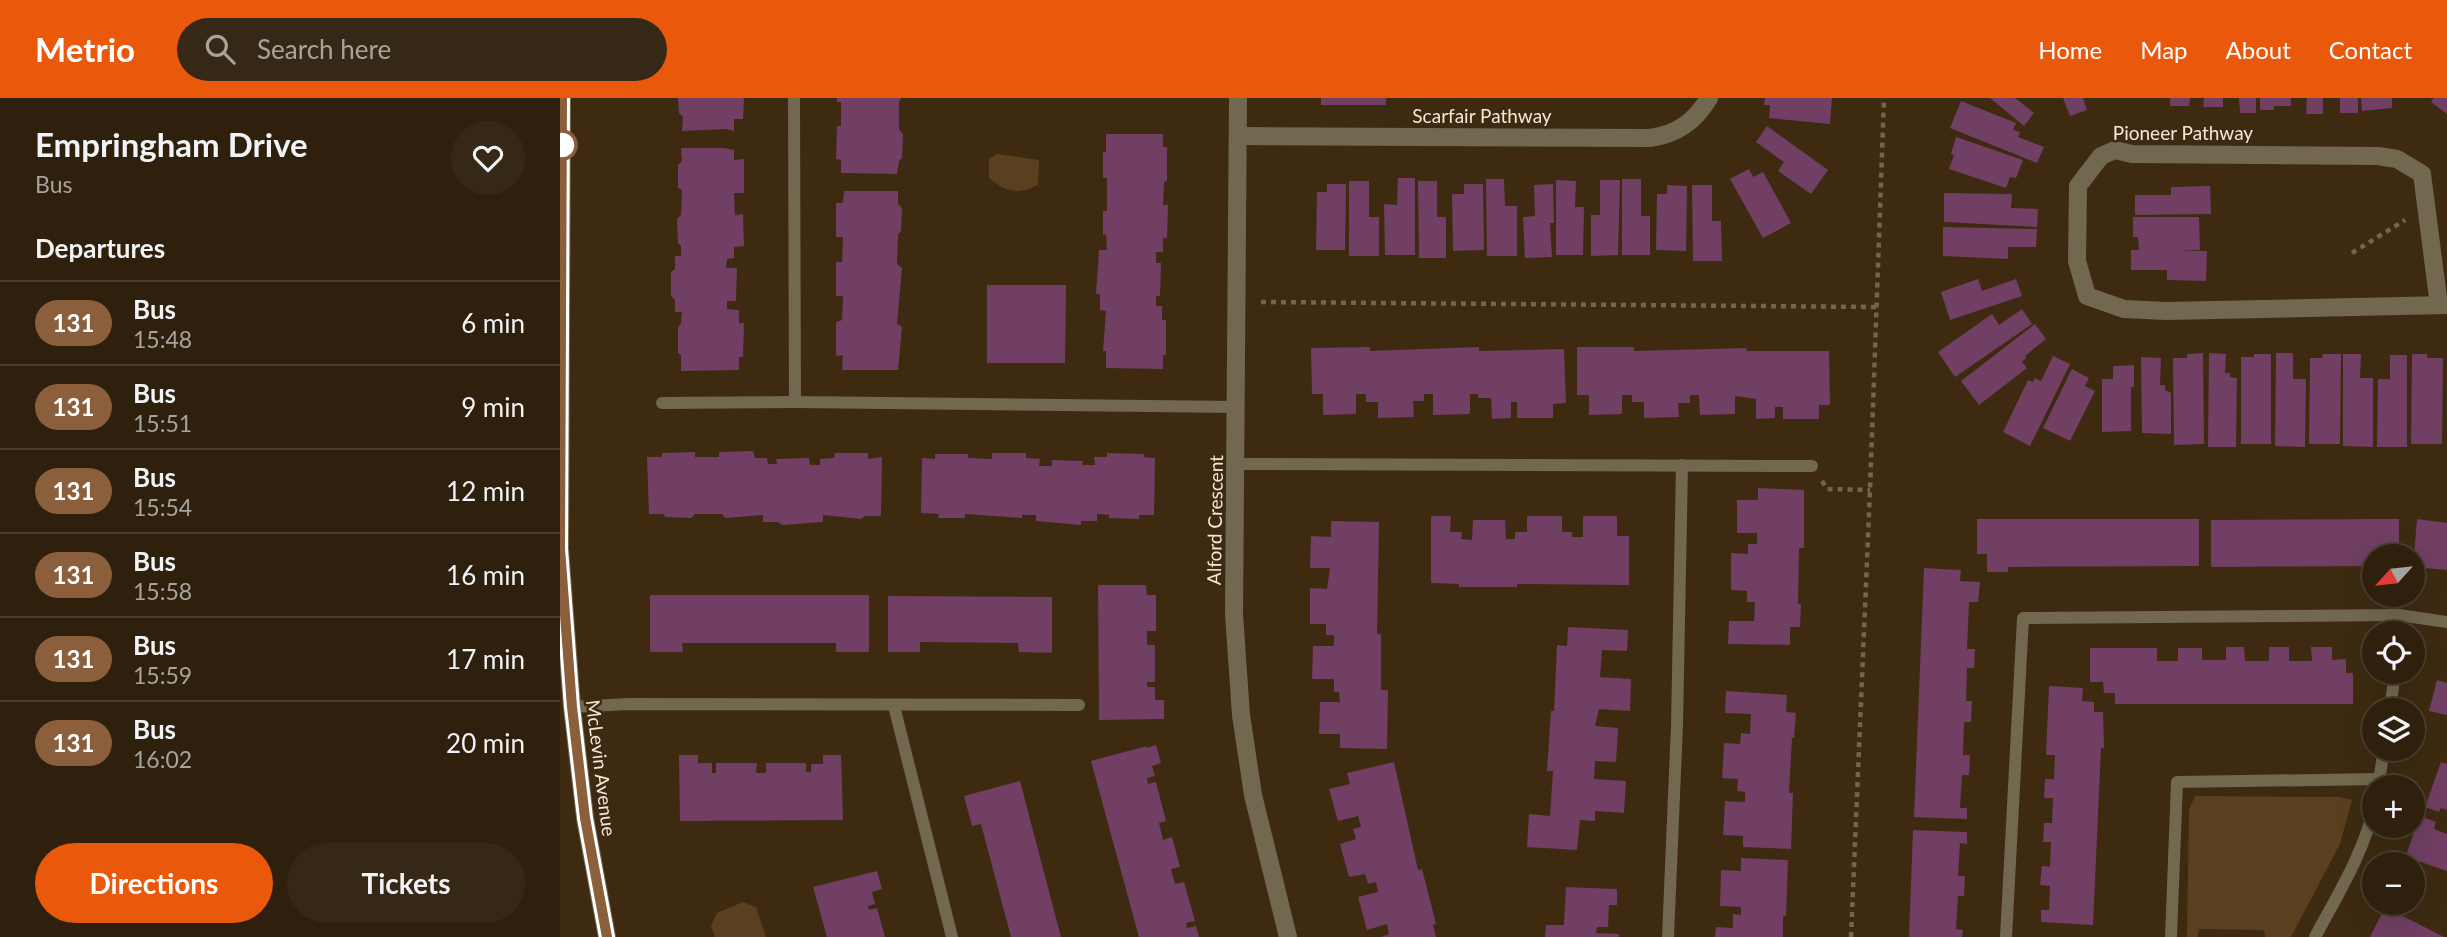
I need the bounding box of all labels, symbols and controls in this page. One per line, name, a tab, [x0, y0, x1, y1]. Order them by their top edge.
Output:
search box	[177, 18, 667, 81]
text: Metrio	[35, 29, 135, 69]
icon: search	[201, 30, 239, 68]
text: Search here	[257, 33, 391, 65]
text: Home	[2038, 35, 2102, 64]
text: Map	[2140, 35, 2188, 64]
text: About	[2226, 35, 2291, 64]
text: Contact	[2329, 35, 2412, 64]
street label: Scarfair Pathway	[1412, 104, 1552, 127]
button: heart	[451, 121, 525, 195]
street label: Pioneer Pathway	[2113, 121, 2253, 144]
text: Empringham Drive	[35, 124, 308, 164]
unlabelled marker	[547, 130, 577, 160]
text: Bus	[35, 170, 72, 198]
text: Departures	[35, 232, 165, 264]
text: Bus	[133, 293, 176, 325]
text: 6 min	[461, 307, 525, 339]
text: 131	[53, 308, 94, 337]
text: 15:48	[133, 325, 192, 353]
text: Bus	[133, 377, 176, 409]
text: 9 min	[461, 391, 525, 423]
text: 131	[53, 392, 94, 421]
text: 15:51	[133, 409, 192, 437]
street label: Alford Crescent	[1202, 455, 1227, 585]
text: Bus	[133, 461, 176, 493]
text: 12 min	[446, 475, 525, 507]
text: 131	[53, 476, 94, 505]
text: 15:54	[133, 493, 192, 521]
north arrow	[2362, 544, 2426, 607]
map controls	[2362, 544, 2425, 915]
text: Bus	[133, 545, 176, 577]
text: 16 min	[446, 559, 525, 591]
text: 131	[53, 560, 94, 589]
text: 15:58	[133, 577, 192, 605]
button: locate	[2362, 621, 2425, 684]
text: Bus	[133, 629, 176, 661]
text: 17 min	[446, 643, 525, 675]
text: 131	[53, 644, 94, 673]
text: 15:59	[133, 661, 192, 689]
street label: McLevin Avenue	[582, 698, 621, 837]
button: layers	[2362, 698, 2425, 761]
text: Bus	[133, 713, 176, 745]
text: 20 min	[446, 727, 525, 759]
text: 131	[53, 728, 94, 757]
text: 16:02	[133, 745, 192, 773]
button: +	[2362, 775, 2425, 838]
button: Directions	[35, 843, 273, 923]
button: Tickets	[287, 843, 525, 923]
button: −	[2362, 852, 2425, 915]

